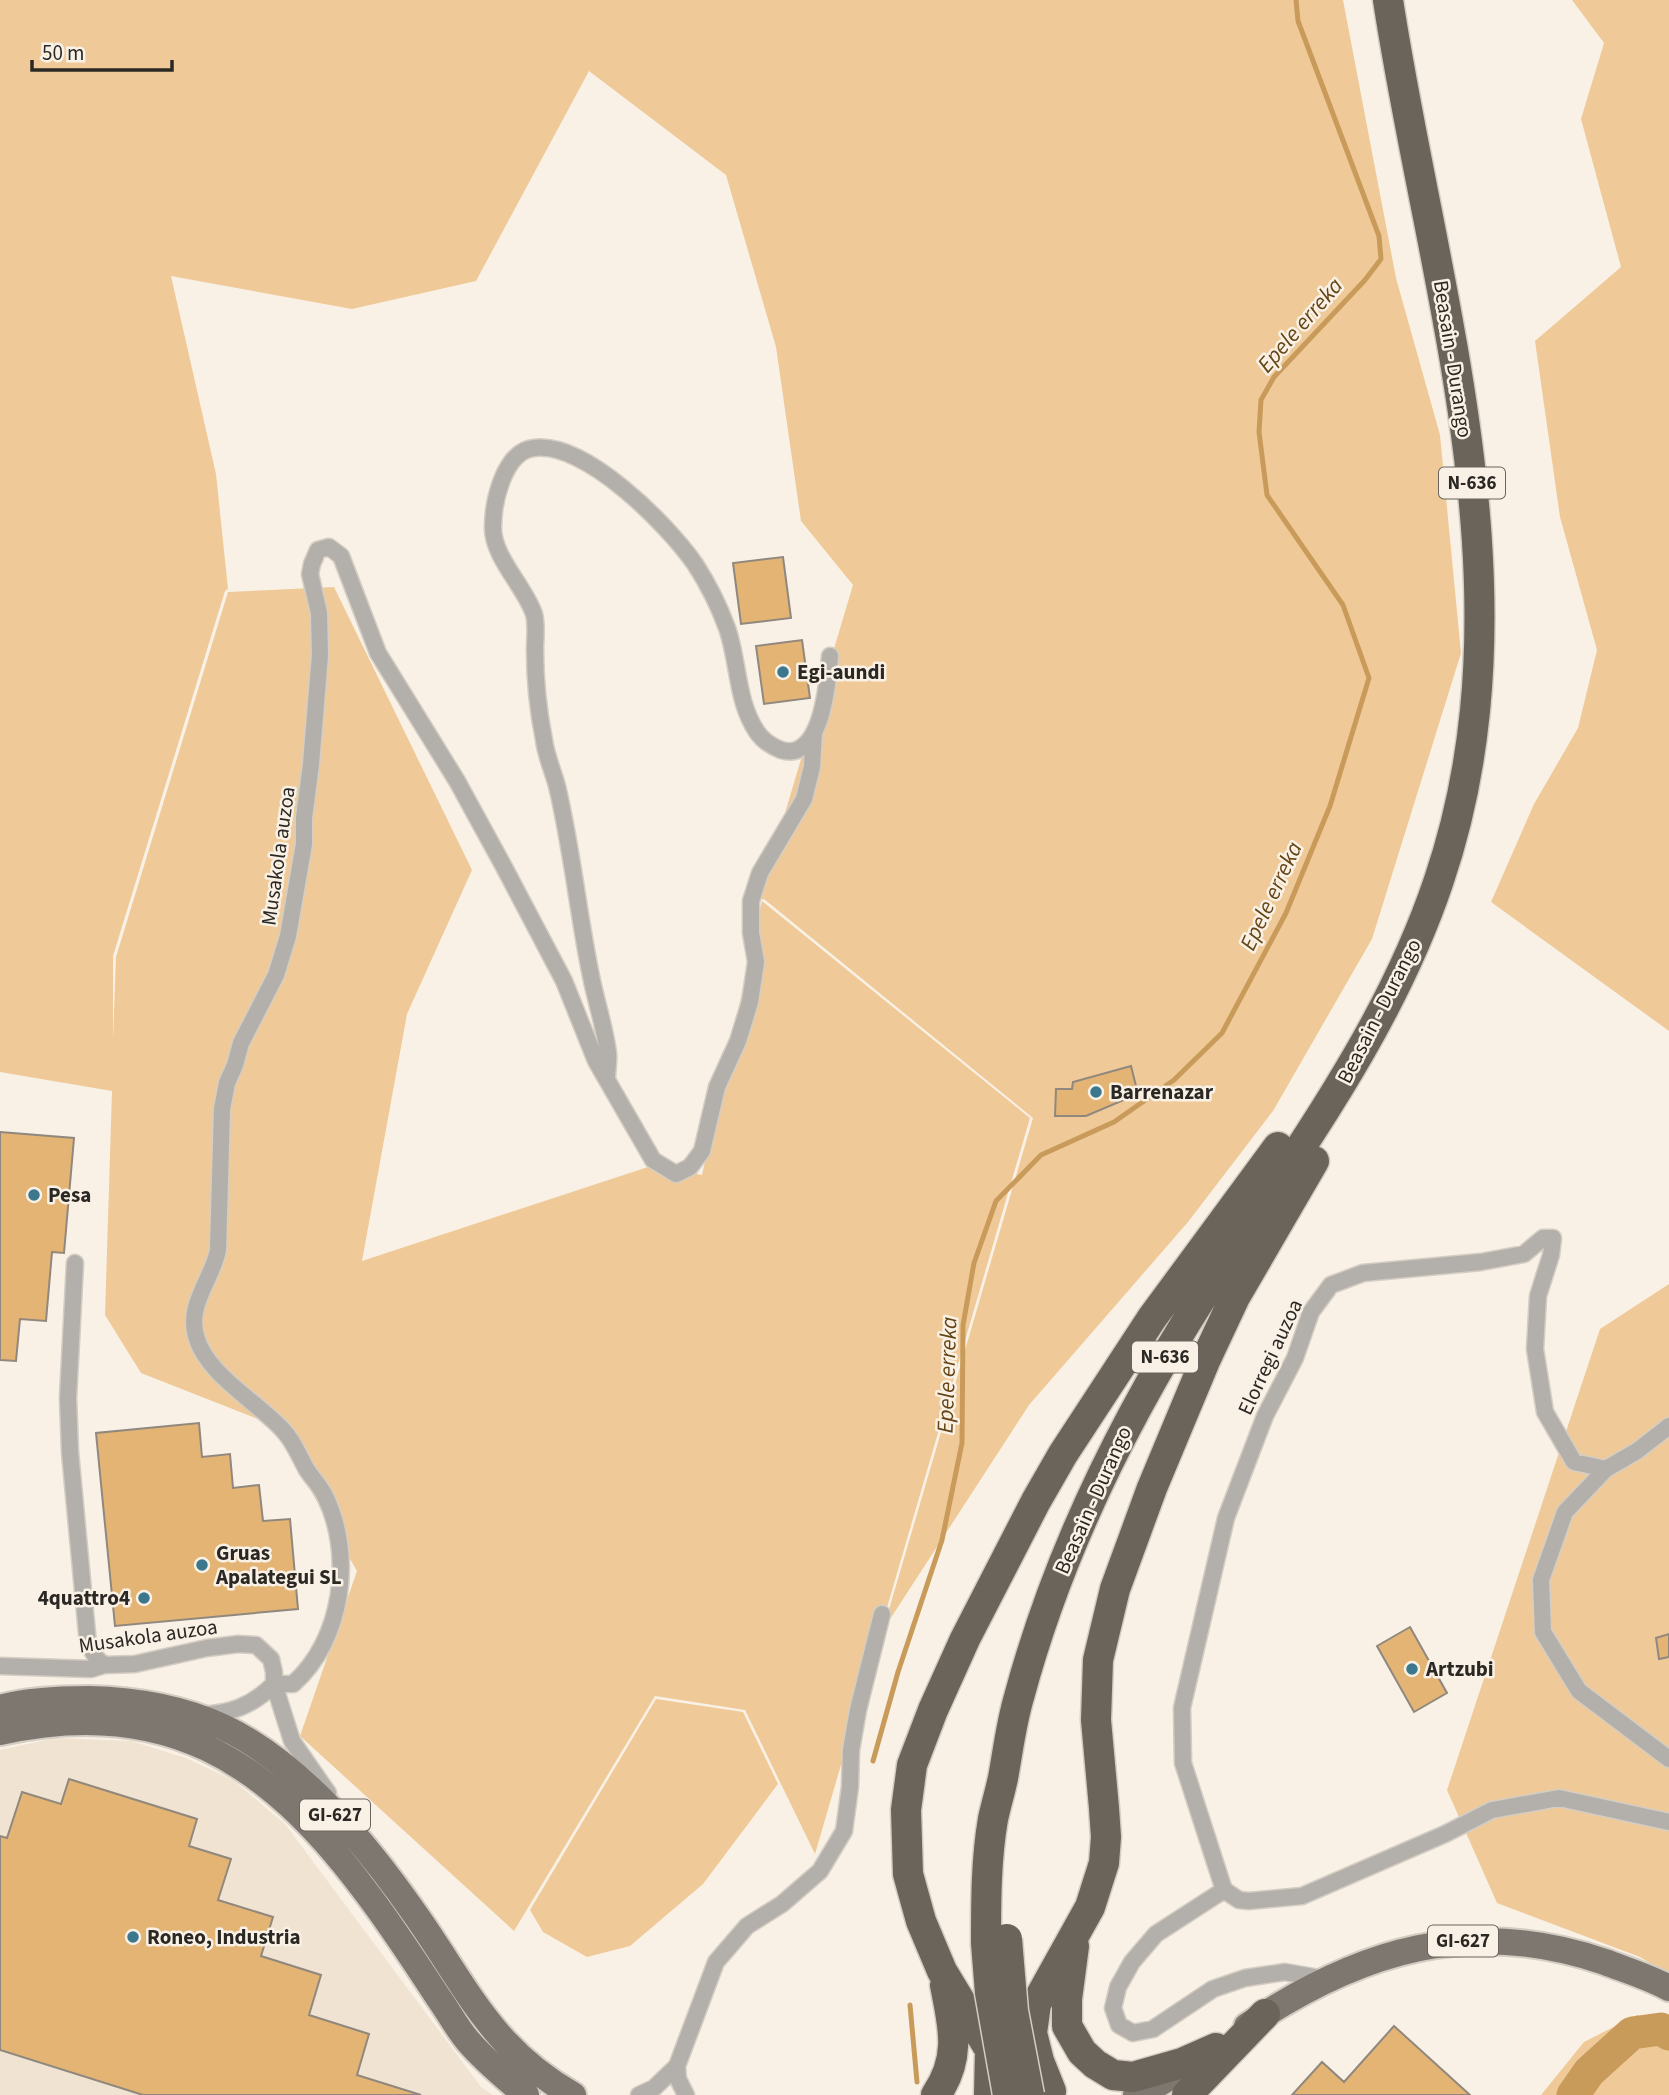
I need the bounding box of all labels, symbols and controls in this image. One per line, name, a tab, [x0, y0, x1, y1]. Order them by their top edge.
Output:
scale bar	[32, 28, 172, 72]
text: 50 m	[42, 38, 84, 68]
water label: Epele erreka	[1249, 270, 1351, 380]
street label: Beasain - Durango	[1426, 278, 1480, 440]
road number: N-636	[1439, 468, 1505, 498]
place label: Egi-aundi	[797, 657, 885, 687]
marker: Egi-aundi	[775, 664, 791, 680]
street label: Musakola auzoa	[253, 785, 303, 927]
water label: Epele erreka	[1231, 836, 1311, 956]
street label: Beasain - Durango	[1330, 933, 1428, 1089]
place label: Barrenazar	[1110, 1077, 1214, 1107]
marker: Barrenazar	[1088, 1084, 1104, 1100]
place label: Pesa	[48, 1180, 91, 1210]
marker: Pesa	[26, 1187, 42, 1203]
street label: Elorregi auzoa	[1230, 1294, 1310, 1420]
water label: Epele erreka	[928, 1316, 966, 1434]
road number: N-636	[1132, 1342, 1198, 1372]
street label: Beasain - Durango	[1047, 1421, 1139, 1579]
place label: Gruas Apalategui SL	[215, 1538, 342, 1592]
marker: Gruas Apalategui SL	[194, 1557, 210, 1573]
place label: 4quattro4	[38, 1583, 130, 1613]
marker: 4quattro4	[136, 1590, 152, 1606]
street label: Musakola auzoa	[77, 1611, 219, 1661]
place label: Artzubi	[1425, 1654, 1494, 1684]
marker: Artzubi	[1404, 1661, 1420, 1677]
road number: GI-627	[300, 1800, 370, 1830]
place label: Roneo, Industria	[147, 1922, 301, 1952]
road number: GI-627	[1428, 1926, 1498, 1956]
marker: Roneo, Industria	[125, 1929, 141, 1945]

